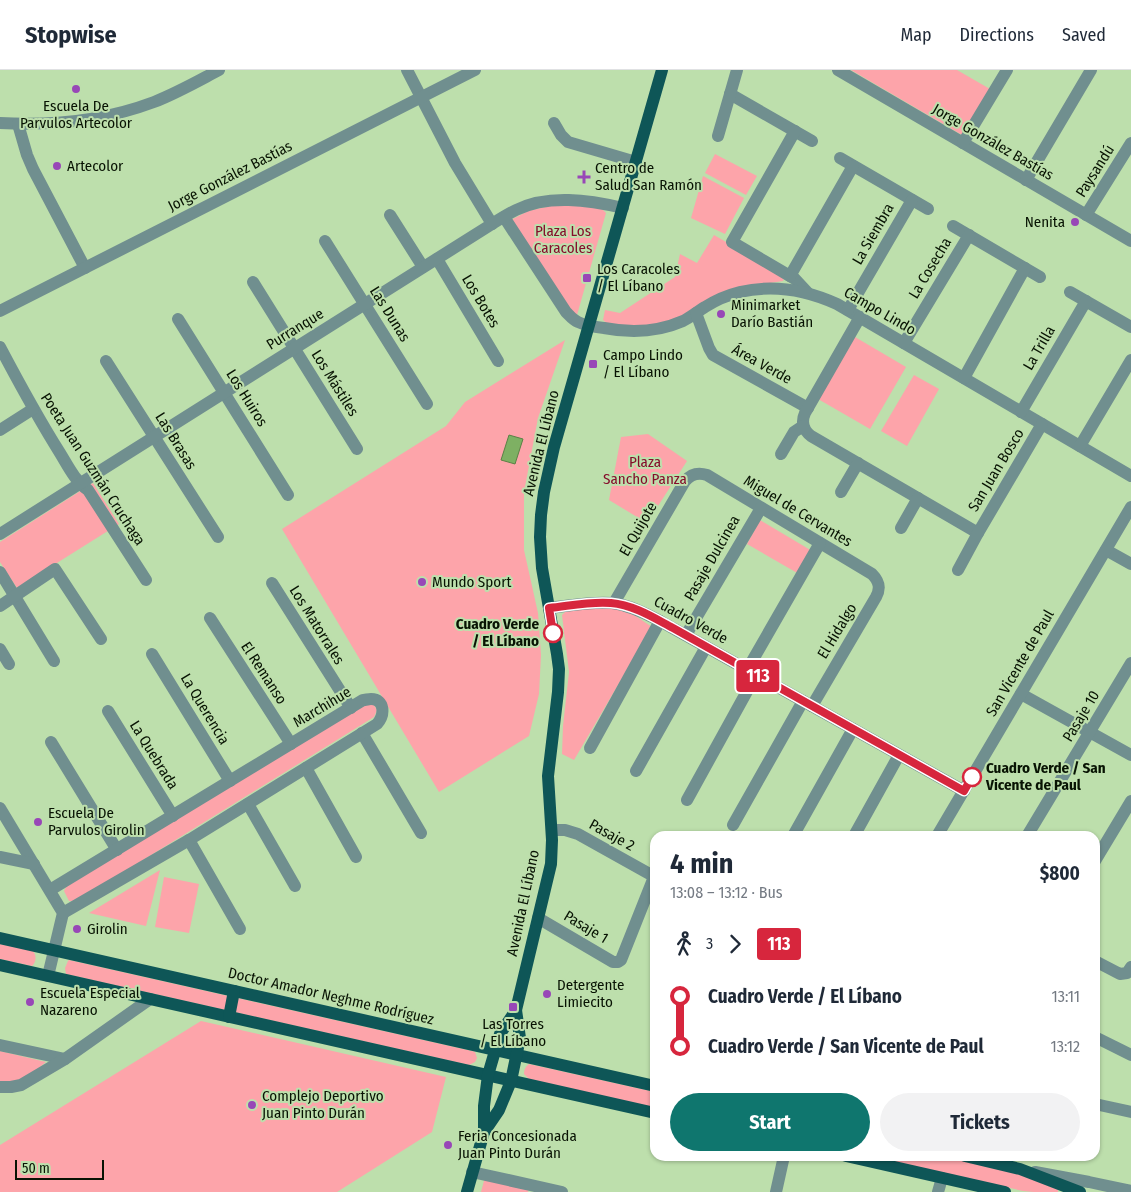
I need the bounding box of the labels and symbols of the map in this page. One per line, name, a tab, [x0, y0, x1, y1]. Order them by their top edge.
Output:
marker: Escuela De Parvulos Artecolor	[70, 83, 82, 95]
place label: Escuela De Parvulos Artecolor	[20, 97, 133, 132]
street label: Jorge González Bastías	[929, 100, 1057, 184]
street label: Jorge González Bastías	[165, 137, 295, 215]
street label: Paysandú	[1072, 142, 1118, 200]
place label: Artecolor	[67, 157, 124, 175]
place label: Centro de Salud San Ramón	[595, 159, 702, 194]
marker: Artecolor	[51, 160, 63, 172]
marker: Centro de Salud San Ramón	[577, 170, 591, 184]
street label: La Siembra	[848, 200, 898, 268]
place label: Nenita	[1025, 213, 1065, 231]
marker: Nenita	[1069, 216, 1081, 228]
park label: Plaza Los Caracoles	[534, 222, 592, 257]
street label: La Cosecha	[905, 234, 955, 302]
place label: Los Caracoles / El Líbano	[597, 260, 680, 295]
street label: Los Botes	[458, 271, 504, 331]
marker: Los Caracoles / El Líbano	[581, 272, 593, 284]
street label: Las Dunas	[366, 283, 414, 345]
street label: Campo Lindo	[841, 283, 919, 339]
place label: Minimarket Darío Bastián	[731, 296, 813, 331]
street label: Purranque	[263, 304, 327, 354]
marker: Minimarket Darío Bastián	[715, 308, 727, 320]
street label: La Trilla	[1019, 323, 1059, 373]
street label: Área Verde	[729, 340, 795, 388]
street label: Los Mástiles	[308, 346, 362, 420]
place label: Campo Lindo / El Líbano	[603, 346, 683, 381]
marker: Campo Lindo / El Líbano	[587, 358, 599, 370]
street label: Los Huiros	[222, 366, 272, 430]
street label: Avenida El Líbano	[519, 388, 563, 498]
street label: Poeta Juan Guzmán Cruchaga	[37, 390, 149, 548]
street label: Las Brasas	[151, 409, 201, 473]
street label: San Juan Bosco	[964, 425, 1028, 515]
park label: Plaza Sancho Panza	[603, 453, 687, 488]
street label: Miguel de Cervantes	[741, 472, 855, 550]
street label: El Quijote	[615, 499, 661, 559]
street label: Pasaje Dulcinea	[680, 512, 744, 604]
place label: Mundo Sport	[432, 573, 511, 591]
marker: Mundo Sport	[416, 576, 428, 588]
street label: Los Matorrales	[286, 582, 348, 668]
street label: Cuadro Verde	[651, 592, 731, 648]
street label: El Hidalgo	[814, 600, 861, 662]
street label: San Vicente de Paul	[982, 607, 1058, 719]
place label: Cuadro Verde / El Líbano	[456, 615, 539, 650]
marker: Cuadro Verde / El Líbano	[543, 623, 563, 643]
street label: El Remanso	[237, 638, 291, 708]
line badge: 113	[729, 660, 787, 692]
street label: La Querencia	[177, 670, 233, 748]
street label: Marchihue	[290, 683, 354, 731]
street label: Pasaje 10	[1059, 687, 1103, 745]
street label: La Quebrada	[126, 717, 182, 793]
place label: Cuadro Verde / San Vicente de Paul	[985, 759, 1106, 794]
marker: Cuadro Verde / San Vicente de Paul	[962, 767, 982, 787]
place label: Escuela De Parvulos Girolin	[48, 804, 145, 839]
street label: Pasaje 2	[586, 815, 638, 855]
marker: Escuela De Parvulos Girolin	[32, 816, 44, 828]
street label: Avenida El Líbano	[503, 848, 543, 958]
street label: Pasaje 1	[561, 907, 611, 947]
place label: Girolin	[87, 920, 128, 938]
marker: Girolin	[71, 923, 83, 935]
street label: Doctor Amador Neghme Rodríguez	[226, 964, 436, 1028]
place label: Detergente Limiecito	[557, 976, 624, 1011]
place label: Escuela Especial Nazareno	[40, 984, 140, 1019]
marker: Detergente Limiecito	[541, 988, 553, 1000]
marker: Escuela Especial Nazareno	[24, 996, 36, 1008]
marker: Las Torres / El Líbano	[507, 1001, 519, 1013]
place label: Las Torres / El Líbano	[480, 1015, 546, 1050]
place label: Complejo Deportivo Juan Pinto Durán	[262, 1087, 384, 1122]
marker: Complejo Deportivo Juan Pinto Durán	[246, 1099, 258, 1111]
place label: Feria Concesionada Juan Pinto Durán	[458, 1127, 577, 1162]
marker: Feria Concesionada Juan Pinto Durán	[442, 1139, 454, 1151]
scale bar	[15, 1157, 104, 1180]

